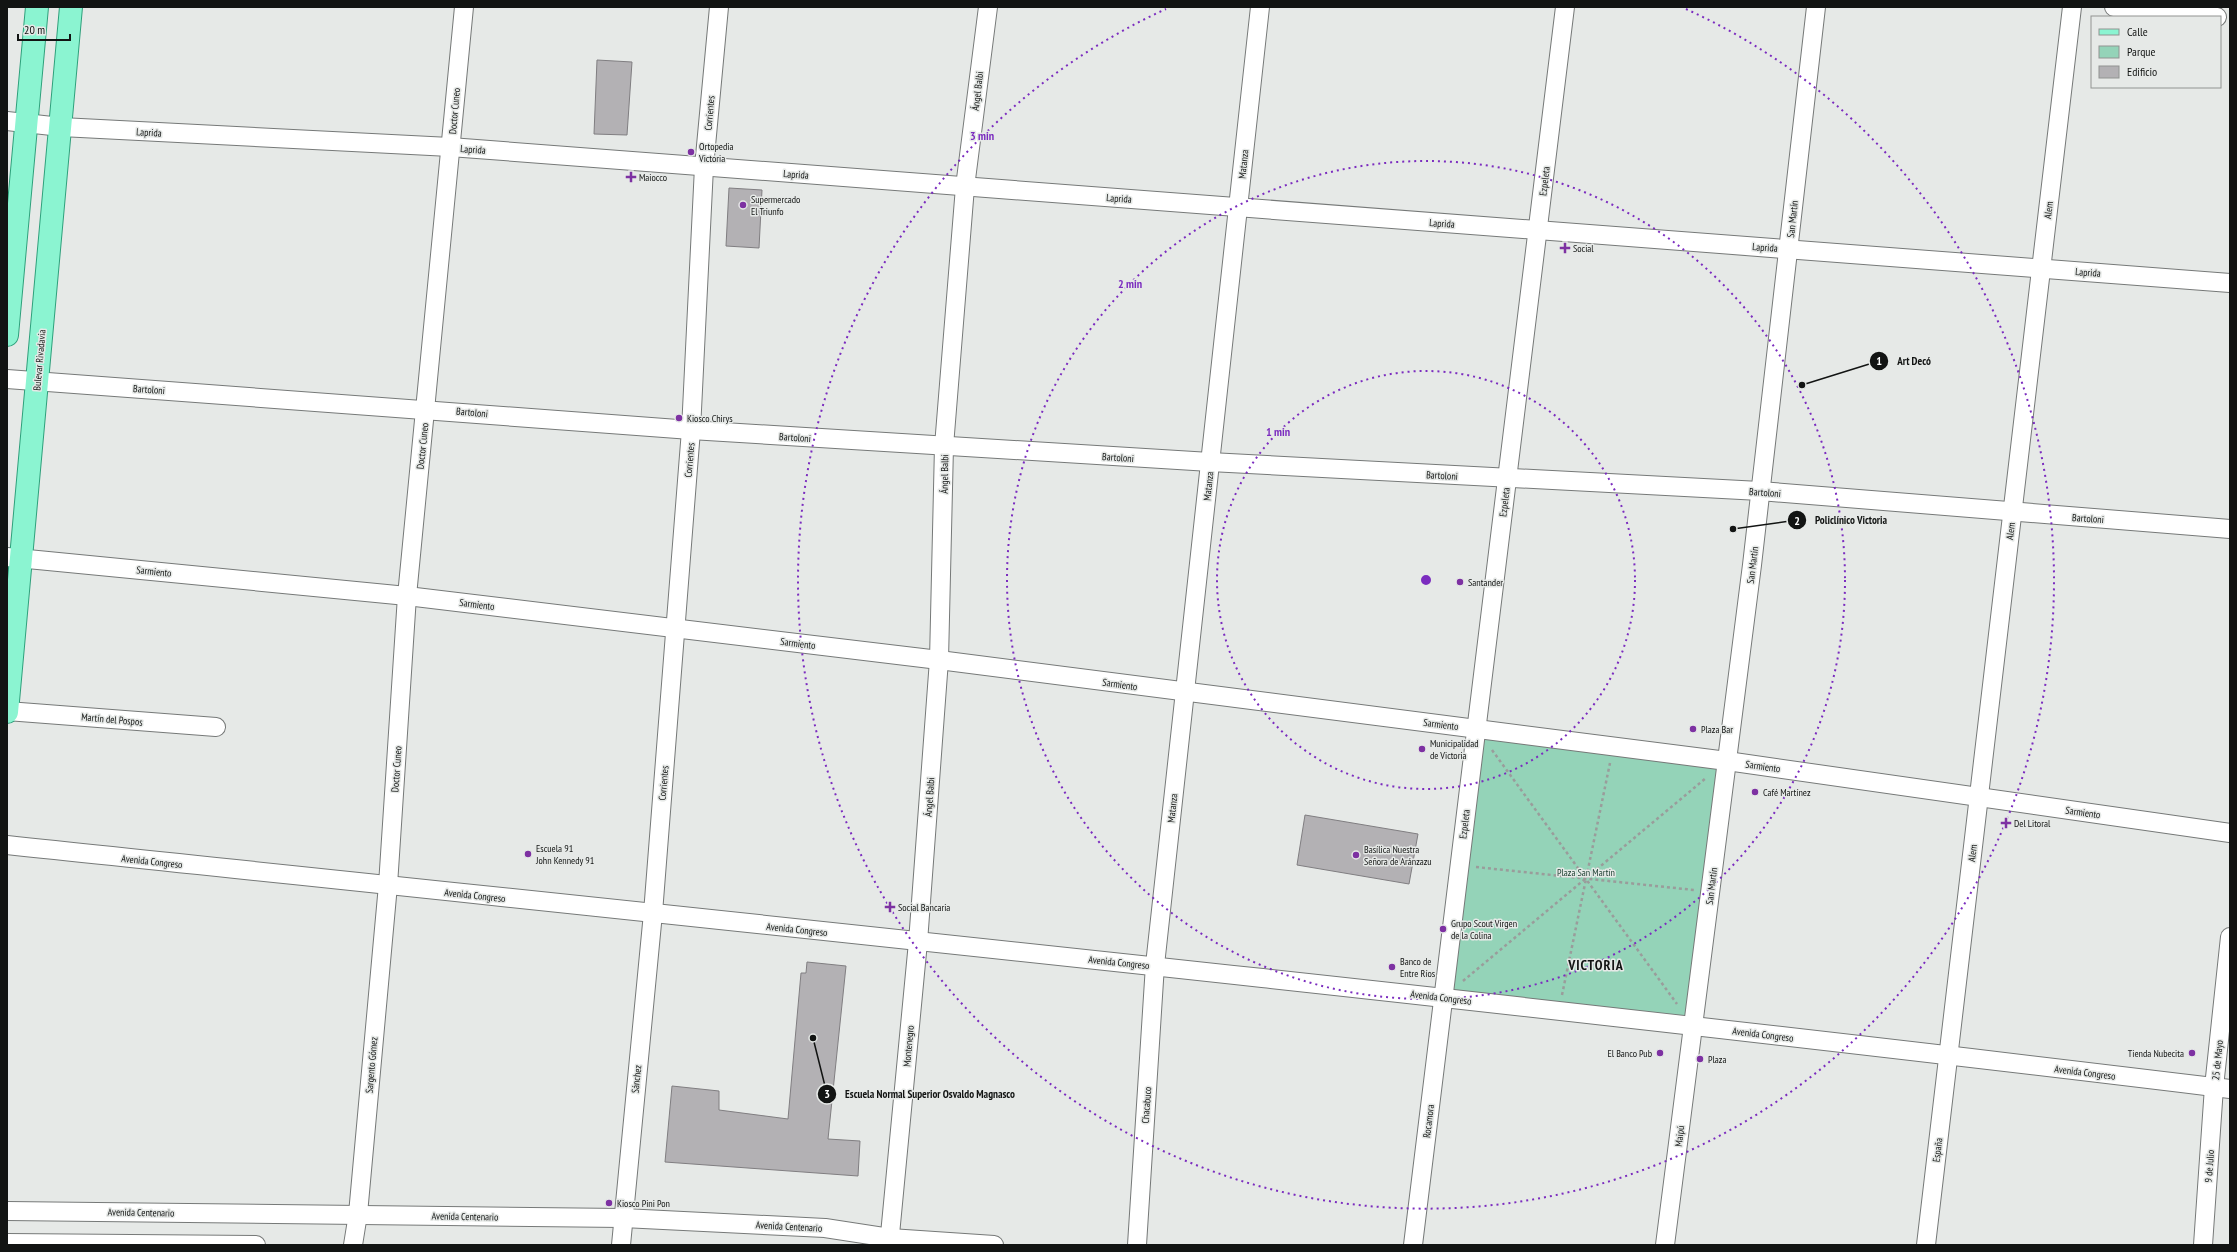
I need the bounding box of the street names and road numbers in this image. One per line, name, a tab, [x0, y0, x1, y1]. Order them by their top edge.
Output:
street label: Ángel Balbi	[969, 71, 986, 111]
street label: Doctor Cuneo	[446, 87, 463, 135]
street label: Corrientes	[701, 94, 718, 131]
street label: Laprida	[136, 125, 162, 140]
street label: Laprida	[460, 142, 486, 157]
street label: Matanza	[1236, 149, 1251, 179]
street label: Ezpeleta	[1536, 166, 1553, 197]
street label: Laprida	[783, 167, 809, 182]
street label: Laprida	[1106, 191, 1132, 206]
street label: San Martín	[1784, 200, 1801, 238]
street label: Alem	[2041, 200, 2056, 220]
street label: Laprida	[1429, 216, 1455, 231]
street label: Laprida	[1752, 240, 1778, 255]
street label: Laprida	[2075, 265, 2101, 280]
street label: Bulevar Rivadavia	[30, 329, 49, 391]
street label: Bartoloni	[133, 382, 165, 397]
street label: Bartoloni	[456, 405, 488, 420]
street label: Doctor Cuneo	[414, 422, 431, 470]
street label: Bartoloni	[779, 430, 811, 445]
street label: Corrientes	[681, 441, 698, 478]
street label: Bartoloni	[1102, 450, 1134, 465]
street label: Ángel Balbi	[938, 454, 951, 494]
street label: Bartoloni	[1426, 468, 1458, 483]
street label: Matanza	[1201, 471, 1216, 501]
street label: Bartoloni	[1749, 485, 1781, 500]
street label: Ezpeleta	[1496, 487, 1513, 518]
street label: Bartoloni	[2072, 511, 2104, 526]
street label: Alem	[2003, 521, 2018, 541]
street label: San Martín	[1744, 546, 1761, 584]
street label: Sarmiento	[136, 563, 172, 580]
street label: Sarmiento	[459, 596, 495, 613]
street label: Sarmiento	[780, 635, 816, 652]
street label: Sarmiento	[1102, 676, 1138, 693]
street label: Martín del Pospos	[81, 710, 144, 729]
street label: Sarmiento	[1423, 716, 1459, 733]
street label: Doctor Cuneo	[388, 745, 405, 793]
street label: Sarmiento	[1745, 758, 1781, 775]
street label: Corrientes	[655, 764, 672, 801]
street label: Ángel Balbi	[922, 777, 937, 817]
street label: Matanza	[1165, 793, 1180, 823]
street label: Sarmiento	[2065, 804, 2101, 821]
street label: Ezpeleta	[1456, 809, 1473, 840]
street label: Alem	[1965, 843, 1980, 863]
street label: Avenida Congreso	[121, 852, 183, 871]
street label: San Martín	[1703, 867, 1720, 905]
street label: Avenida Congreso	[444, 886, 506, 905]
street label: Avenida Congreso	[766, 920, 828, 939]
street label: Avenida Congreso	[1088, 953, 1150, 972]
street label: Avenida Congreso	[1410, 987, 1472, 1008]
street label: Avenida Congreso	[1732, 1024, 1794, 1045]
street label: Montenegro	[900, 1025, 917, 1067]
street label: Sargento Gómez	[363, 1036, 380, 1094]
street label: 25 de Mayo	[2209, 1039, 2226, 1081]
street label: Avenida Congreso	[2054, 1062, 2116, 1083]
street label: Sánchez	[629, 1064, 644, 1094]
street label: Chacabuco	[1139, 1086, 1154, 1124]
street label: Rocamora	[1420, 1103, 1437, 1139]
street label: Maipú	[1672, 1125, 1687, 1147]
street label: España	[1930, 1137, 1945, 1163]
street label: 9 de Julio	[2202, 1149, 2217, 1183]
street label: Avenida Centenario	[108, 1205, 174, 1220]
street label: Avenida Centenario	[432, 1209, 498, 1224]
street label: Avenida Centenario	[755, 1218, 823, 1235]

